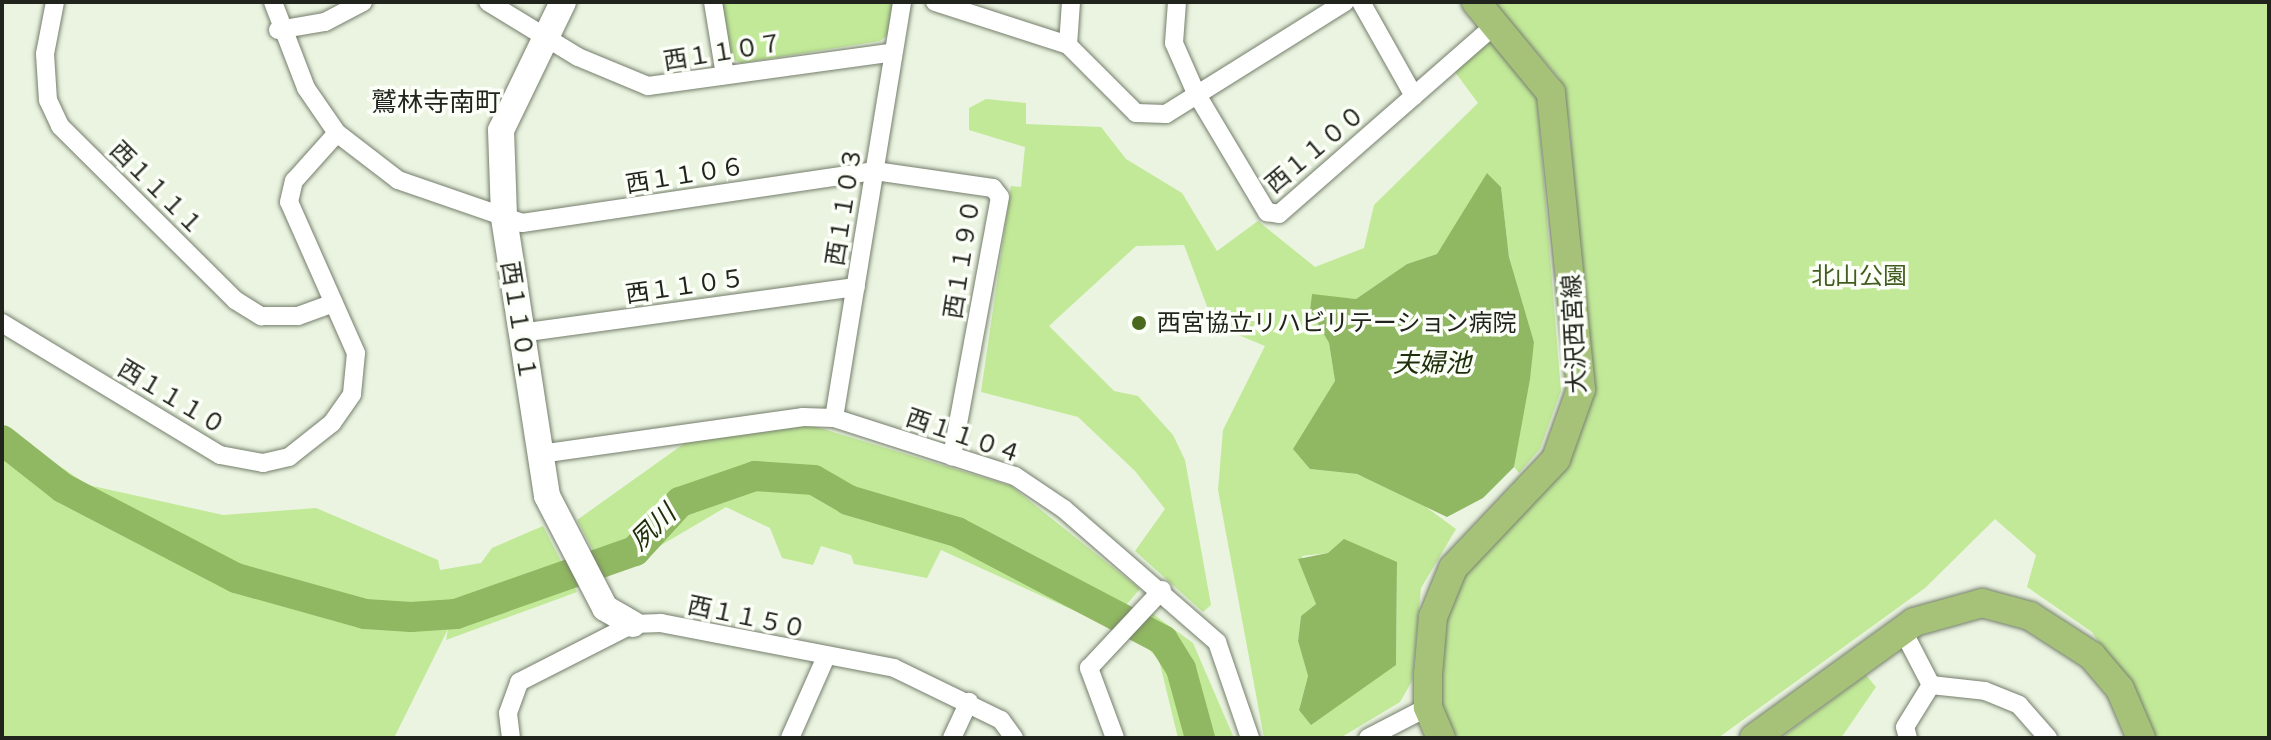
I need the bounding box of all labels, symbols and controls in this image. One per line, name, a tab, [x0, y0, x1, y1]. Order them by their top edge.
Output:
street label: 西１１０７	[661, 28, 785, 76]
district label: 鷲林寺南町	[371, 87, 501, 119]
street label: 西１１００	[1260, 99, 1370, 199]
street label: 西１１１１	[104, 135, 210, 241]
street label: 西１１０３	[820, 144, 868, 268]
street label: 西１１０６	[623, 151, 747, 199]
street label: 西１１９０	[938, 197, 986, 321]
street label: 西１１０１	[495, 259, 543, 383]
park label: 北山公園	[1811, 262, 1907, 290]
street label: 西１１０５	[624, 263, 746, 309]
street label: 大沢西宮線	[1556, 273, 1592, 395]
place label: 西宮協立リハビリテーション病院	[1157, 309, 1517, 337]
marker: 西宮協立リハビリテーション病院	[1128, 312, 1150, 334]
water label: 夫婦池	[1393, 348, 1471, 380]
street label: 西１１１０	[113, 354, 231, 440]
street label: 西１１０４	[903, 403, 1025, 469]
water label: 夙川	[623, 499, 683, 557]
street label: 西１１５０	[685, 590, 809, 644]

